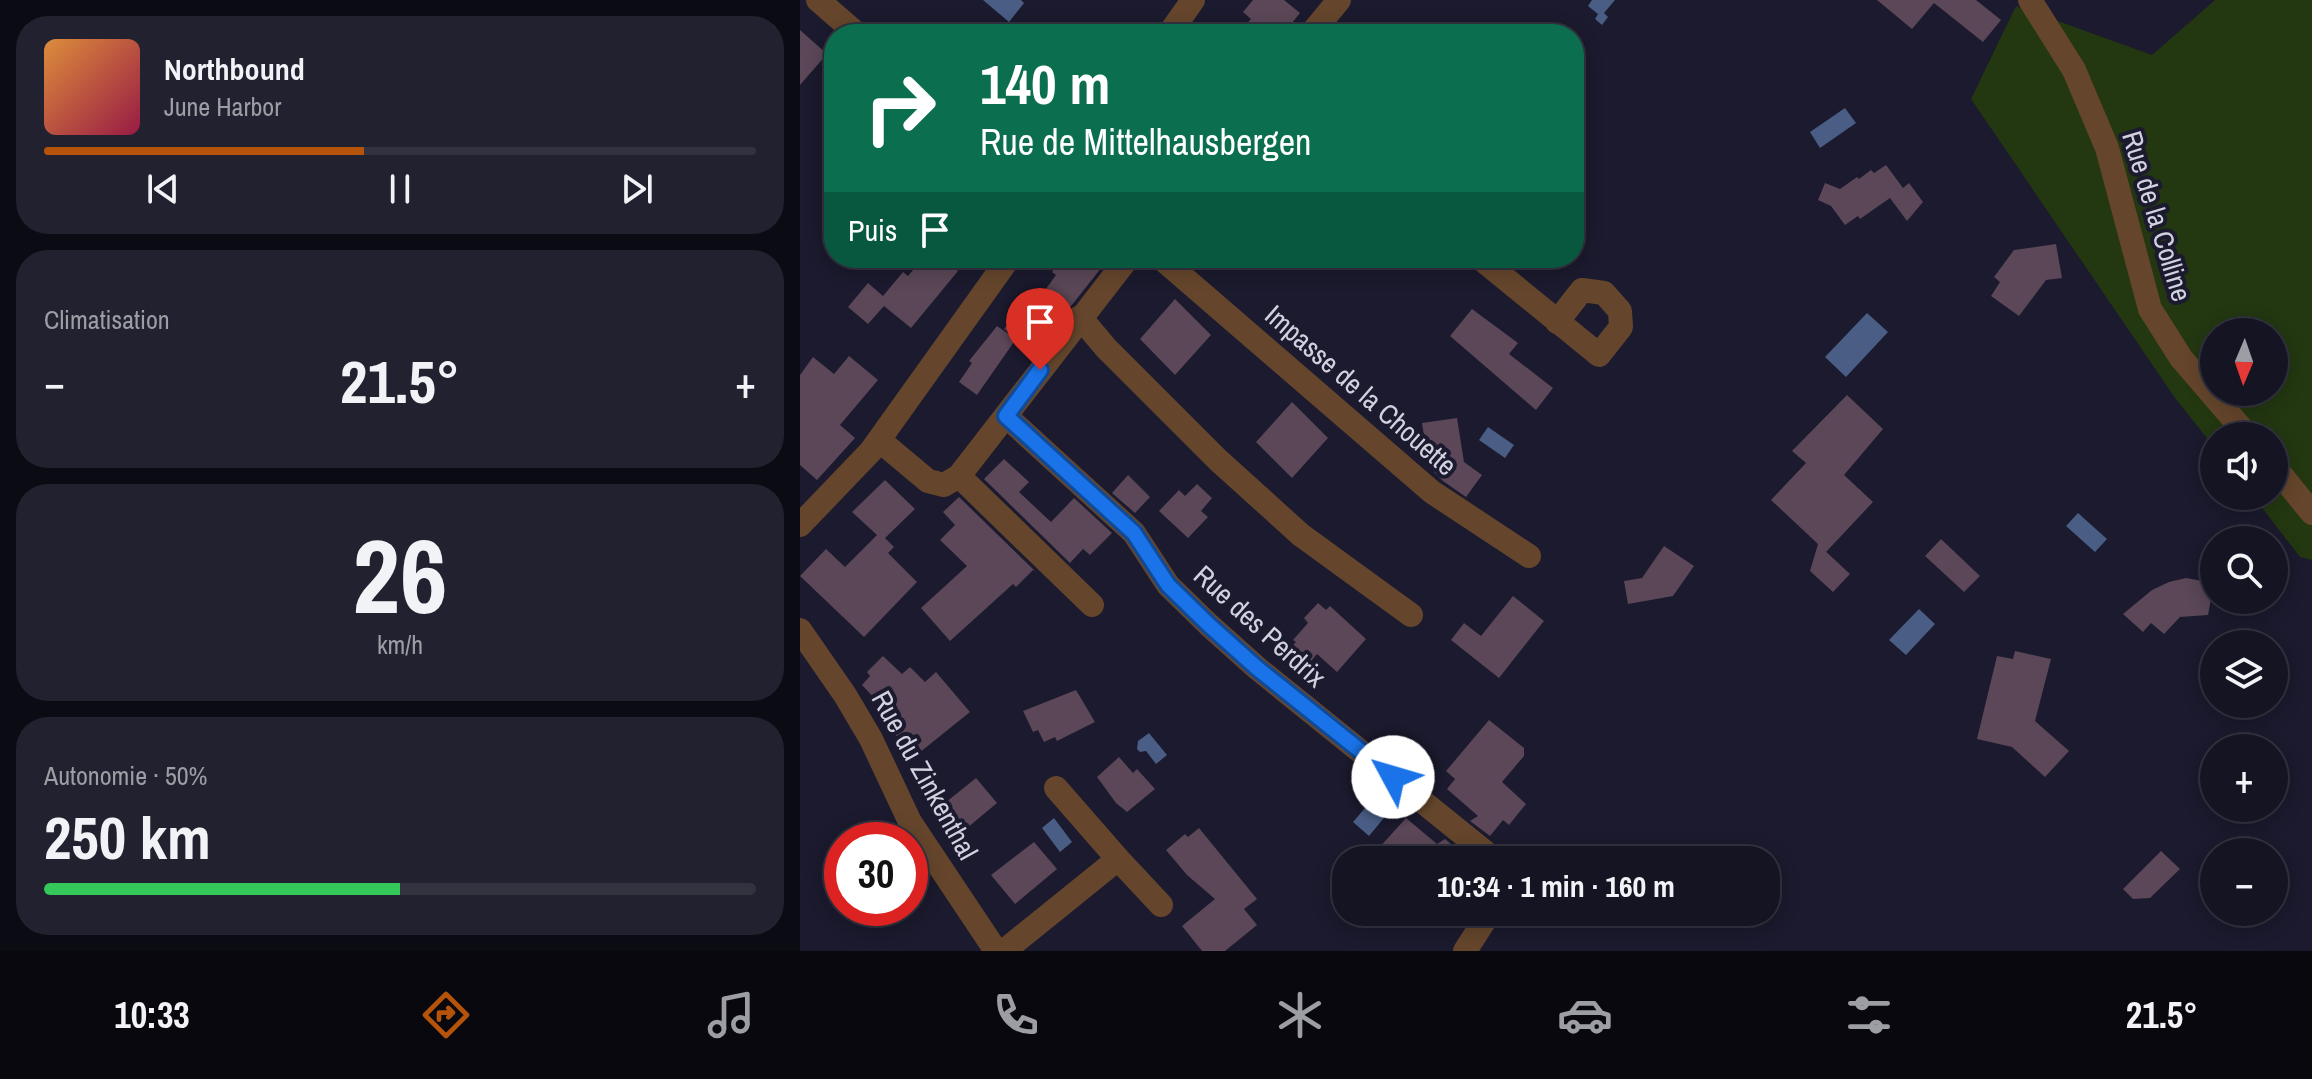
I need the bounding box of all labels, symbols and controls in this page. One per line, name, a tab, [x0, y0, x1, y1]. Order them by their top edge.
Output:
text: 140 m	[980, 46, 1110, 121]
text: Northbound	[164, 49, 305, 89]
icon: right	[848, 56, 952, 160]
text: June Harbor	[164, 89, 281, 124]
text: Rue de Mittelhausbergen	[980, 118, 1312, 166]
street label: Rue de la Colline	[2113, 126, 2201, 306]
icon: previous	[141, 167, 185, 211]
icon: pause	[378, 167, 422, 211]
icon: next	[615, 167, 659, 211]
icon: arrive	[913, 208, 957, 252]
text: Puis	[848, 210, 897, 250]
pin	[1006, 288, 1074, 370]
street label: Impasse de la Chouette	[1257, 296, 1465, 484]
icon: arrive	[1018, 300, 1062, 344]
text: Climatisation	[44, 302, 170, 337]
north arrow	[2200, 318, 2288, 406]
map controls	[2200, 318, 2288, 926]
text: 21.5°	[340, 341, 460, 422]
text: −	[44, 352, 65, 412]
text: +	[735, 352, 756, 412]
button: sound	[2200, 422, 2288, 510]
text: 26	[353, 505, 447, 645]
button: search	[2200, 526, 2288, 614]
street label: Rue des Perdrix	[1186, 556, 1335, 696]
text: km/h	[377, 627, 423, 662]
button: layers	[2200, 630, 2288, 718]
street label: Rue du Zinkenthal	[863, 684, 987, 866]
button: +	[2200, 734, 2288, 822]
position arrow	[1351, 735, 1435, 819]
text: Autonomie · 50%	[44, 758, 208, 793]
text: 250 km	[44, 797, 211, 878]
speed limit sign: 30	[824, 822, 928, 926]
button: −	[2200, 838, 2288, 926]
text: 10:34 · 1 min · 160 m	[1437, 866, 1675, 906]
icon: directions	[418, 987, 474, 1043]
icon: music	[703, 987, 759, 1043]
icon: phone	[988, 987, 1044, 1043]
icon: climate	[1272, 987, 1328, 1043]
icon: car	[1557, 987, 1613, 1043]
icon: filters	[1841, 987, 1897, 1043]
text: 10:33	[114, 991, 190, 1039]
text: 21.5°	[2126, 991, 2198, 1039]

